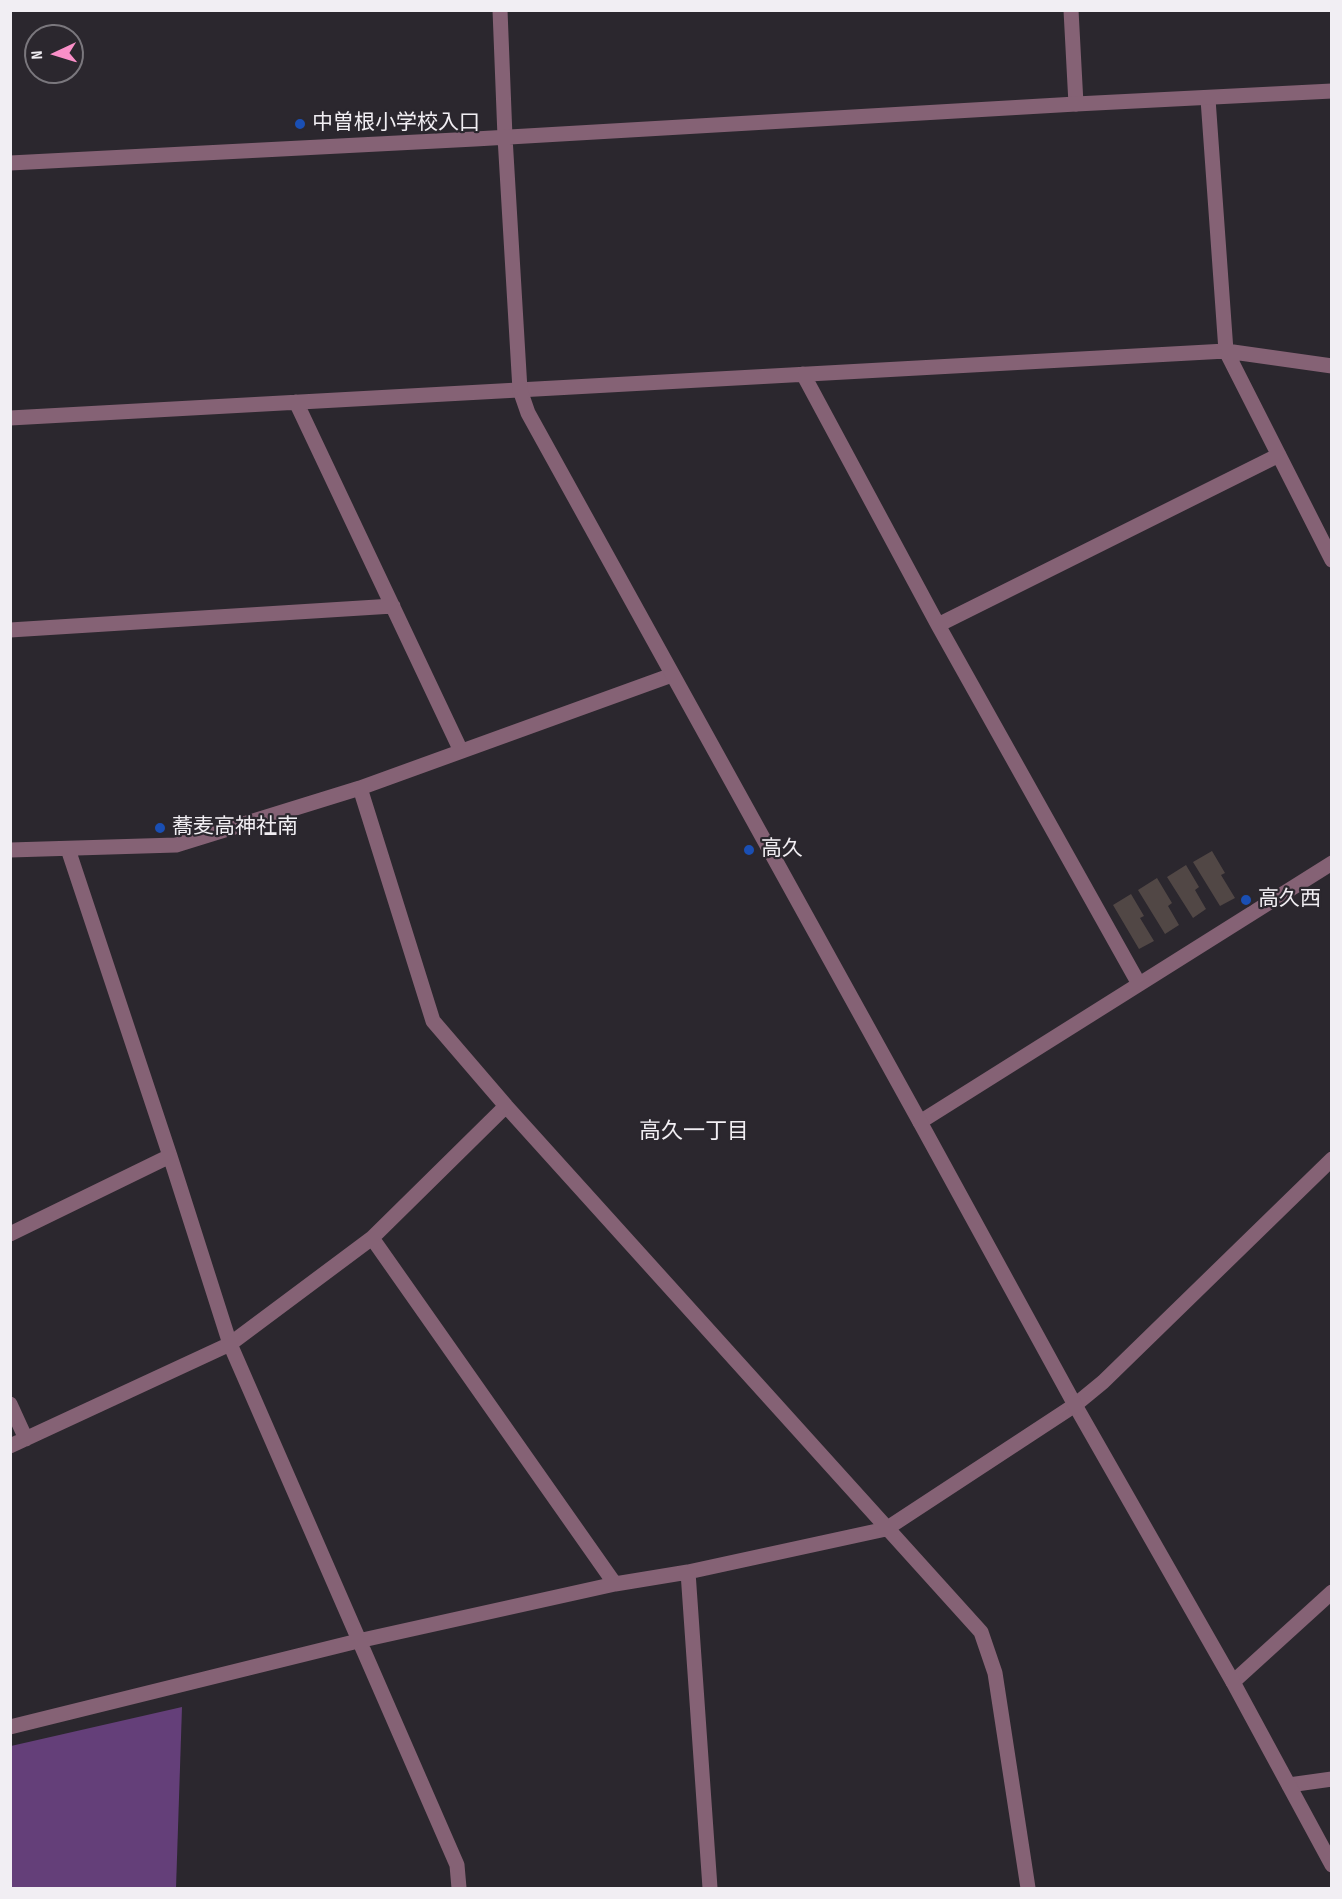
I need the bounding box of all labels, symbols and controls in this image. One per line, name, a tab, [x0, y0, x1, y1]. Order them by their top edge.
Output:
north arrow	[24, 24, 84, 84]
text: N	[28, 50, 47, 60]
place label: 中曽根小学校入口	[312, 111, 480, 137]
marker: 中曽根小学校入口	[293, 117, 307, 131]
place label: 蕎麦高神社南	[172, 815, 298, 841]
marker: 蕎麦高神社南	[153, 821, 167, 835]
place label: 高久	[761, 837, 803, 863]
marker: 高久	[742, 843, 756, 857]
place label: 高久西	[1258, 887, 1321, 913]
marker: 高久西	[1239, 893, 1253, 907]
district label: 高久一丁目	[639, 1119, 749, 1145]

